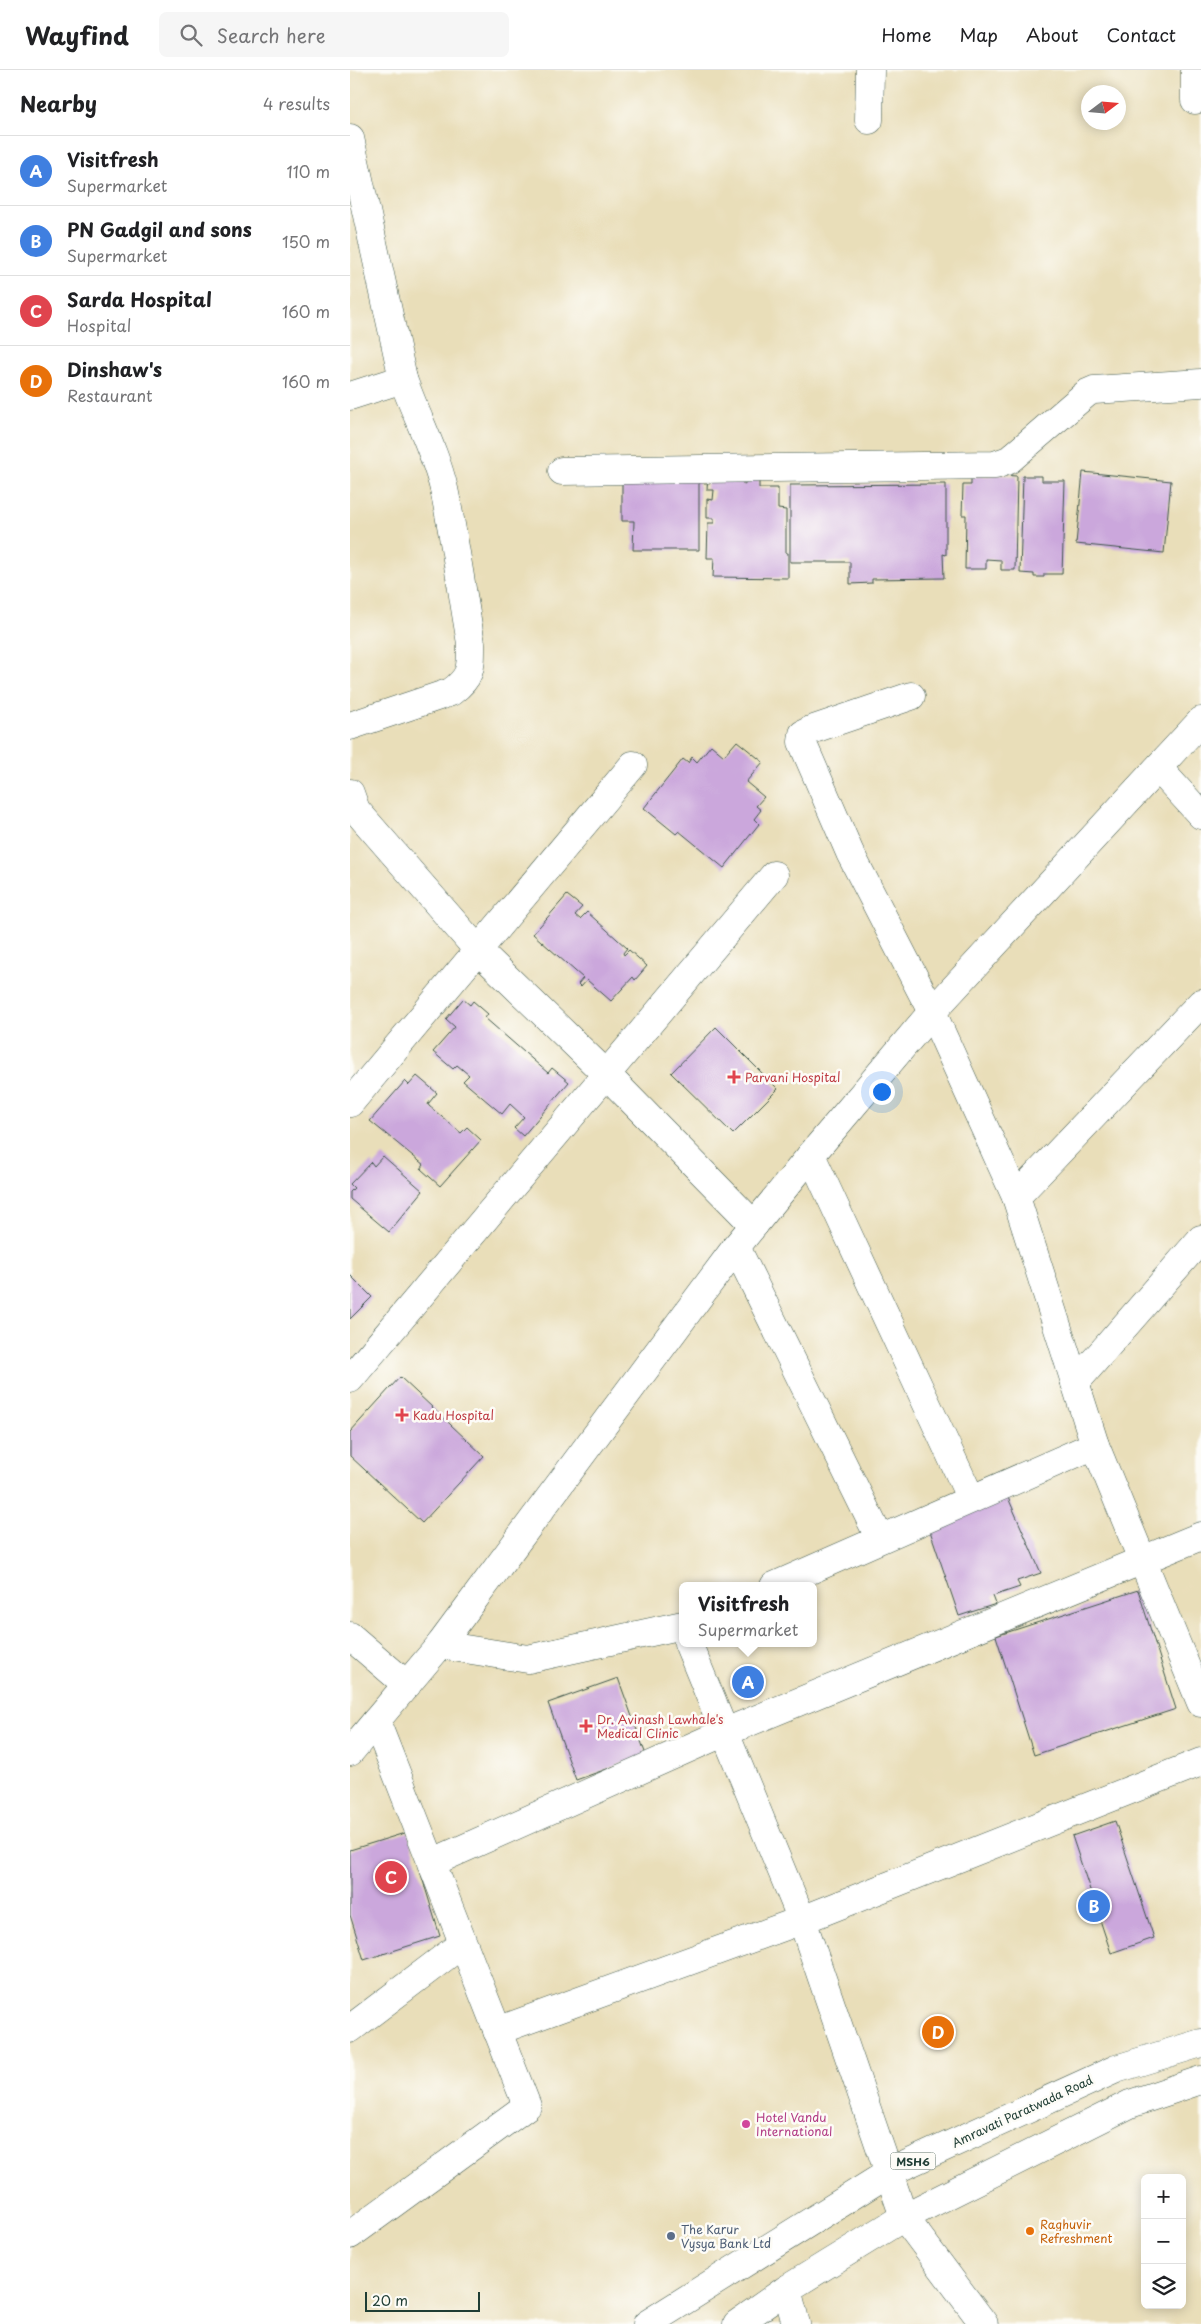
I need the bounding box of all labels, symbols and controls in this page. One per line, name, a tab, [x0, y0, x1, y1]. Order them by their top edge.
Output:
search box	[159, 12, 509, 57]
text: Wayfind	[25, 17, 129, 53]
icon: search	[177, 21, 205, 49]
text: Search here	[217, 21, 325, 49]
text: Home	[881, 21, 931, 48]
text: Map	[959, 21, 998, 48]
text: About	[1026, 21, 1078, 48]
text: Contact	[1106, 21, 1176, 48]
north arrow	[1081, 85, 1126, 130]
text: Nearby	[20, 87, 97, 119]
text: 4 results	[263, 91, 330, 115]
text: Visitfresh	[67, 145, 159, 173]
text: A	[30, 159, 42, 183]
text: 110 m	[287, 159, 330, 183]
text: Supermarket	[67, 173, 167, 197]
text: PN Gadgil and sons	[67, 215, 252, 243]
text: B	[31, 229, 41, 253]
text: 150 m	[282, 229, 330, 253]
text: Supermarket	[67, 243, 167, 267]
text: Sarda Hospital	[67, 285, 212, 313]
text: C	[30, 299, 42, 323]
text: 160 m	[282, 299, 330, 323]
text: Hospital	[67, 313, 131, 337]
text: Dinshaw's	[67, 355, 162, 383]
text: D	[30, 369, 42, 393]
text: 160 m	[282, 369, 330, 393]
text: Restaurant	[67, 383, 153, 407]
place label: Parvani Hospital	[745, 1068, 840, 1086]
marker: Parvani Hospital	[727, 1070, 741, 1084]
your location	[869, 1079, 895, 1105]
place label: Kadu Hospital	[413, 1406, 494, 1424]
marker: Kadu Hospital	[395, 1408, 409, 1422]
popup	[679, 1582, 817, 1647]
text: Visitfresh	[698, 1589, 790, 1617]
text: Supermarket	[698, 1617, 798, 1641]
pin: A	[732, 1663, 764, 1701]
place label: Dr. Avinash Lawhale's Medical Clinic	[597, 1710, 724, 1742]
marker: Dr. Avinash Lawhale's Medical Clinic	[579, 1719, 593, 1733]
pin: C	[375, 1858, 407, 1896]
pin: B	[1078, 1887, 1110, 1925]
pin: D	[922, 2013, 954, 2051]
street label: Amravati Paratwada Road	[948, 2070, 1096, 2152]
place label: Hotel Vandu International	[756, 2108, 832, 2140]
marker: Hotel Vandu International	[740, 2118, 752, 2130]
road number: MSH6	[890, 2152, 936, 2170]
map controls	[1141, 2174, 1186, 2309]
button: +	[1141, 2174, 1186, 2219]
place label: Raghuvir Refreshment	[1040, 2215, 1112, 2247]
button: −	[1141, 2219, 1186, 2264]
place label: The Karur Vysya Bank Ltd	[681, 2220, 771, 2252]
marker: Raghuvir Refreshment	[1024, 2225, 1036, 2237]
marker: The Karur Vysya Bank Ltd	[665, 2230, 677, 2242]
button: layers	[1141, 2264, 1186, 2309]
scale bar	[365, 2289, 480, 2312]
text: 20 m	[372, 2290, 408, 2311]

